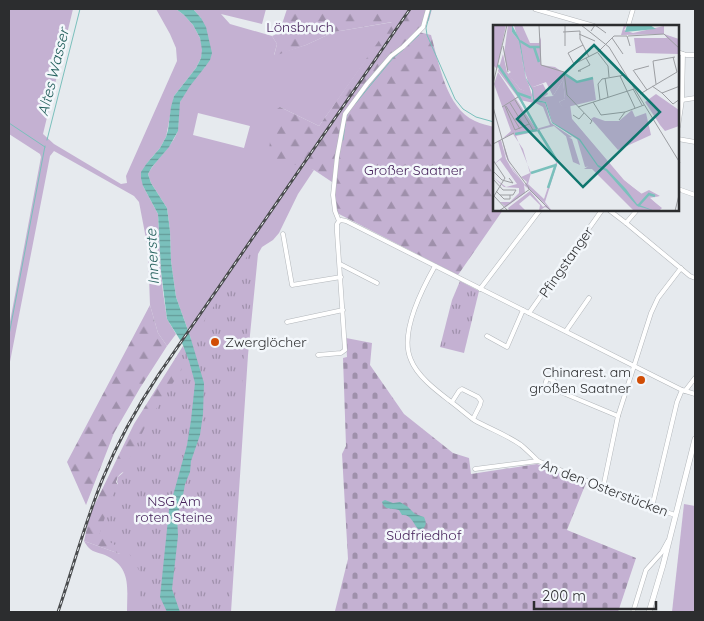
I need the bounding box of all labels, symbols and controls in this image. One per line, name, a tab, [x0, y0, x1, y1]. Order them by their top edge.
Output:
park label: Lönsbruch	[266, 18, 334, 36]
water label: Altes Wasser	[33, 24, 74, 118]
inset map	[493, 25, 679, 211]
park label: Großer Saatner	[364, 161, 465, 179]
street label: Pfingstanger	[535, 222, 597, 301]
water label: Innerste	[141, 228, 163, 285]
place label: Zwerglöcher	[225, 333, 307, 351]
marker: Zwerglöcher	[209, 336, 221, 348]
place label: Chinarest. am großen Saatner	[529, 363, 632, 397]
marker: Chinarest. am großen Saatner	[635, 374, 647, 386]
street label: An den Osterstücken	[539, 456, 671, 520]
park label: NSG Am roten Steine	[135, 492, 213, 526]
park label: Südfriedhof	[386, 526, 462, 544]
scale bar	[534, 578, 656, 610]
text: 200 m	[542, 586, 586, 605]

